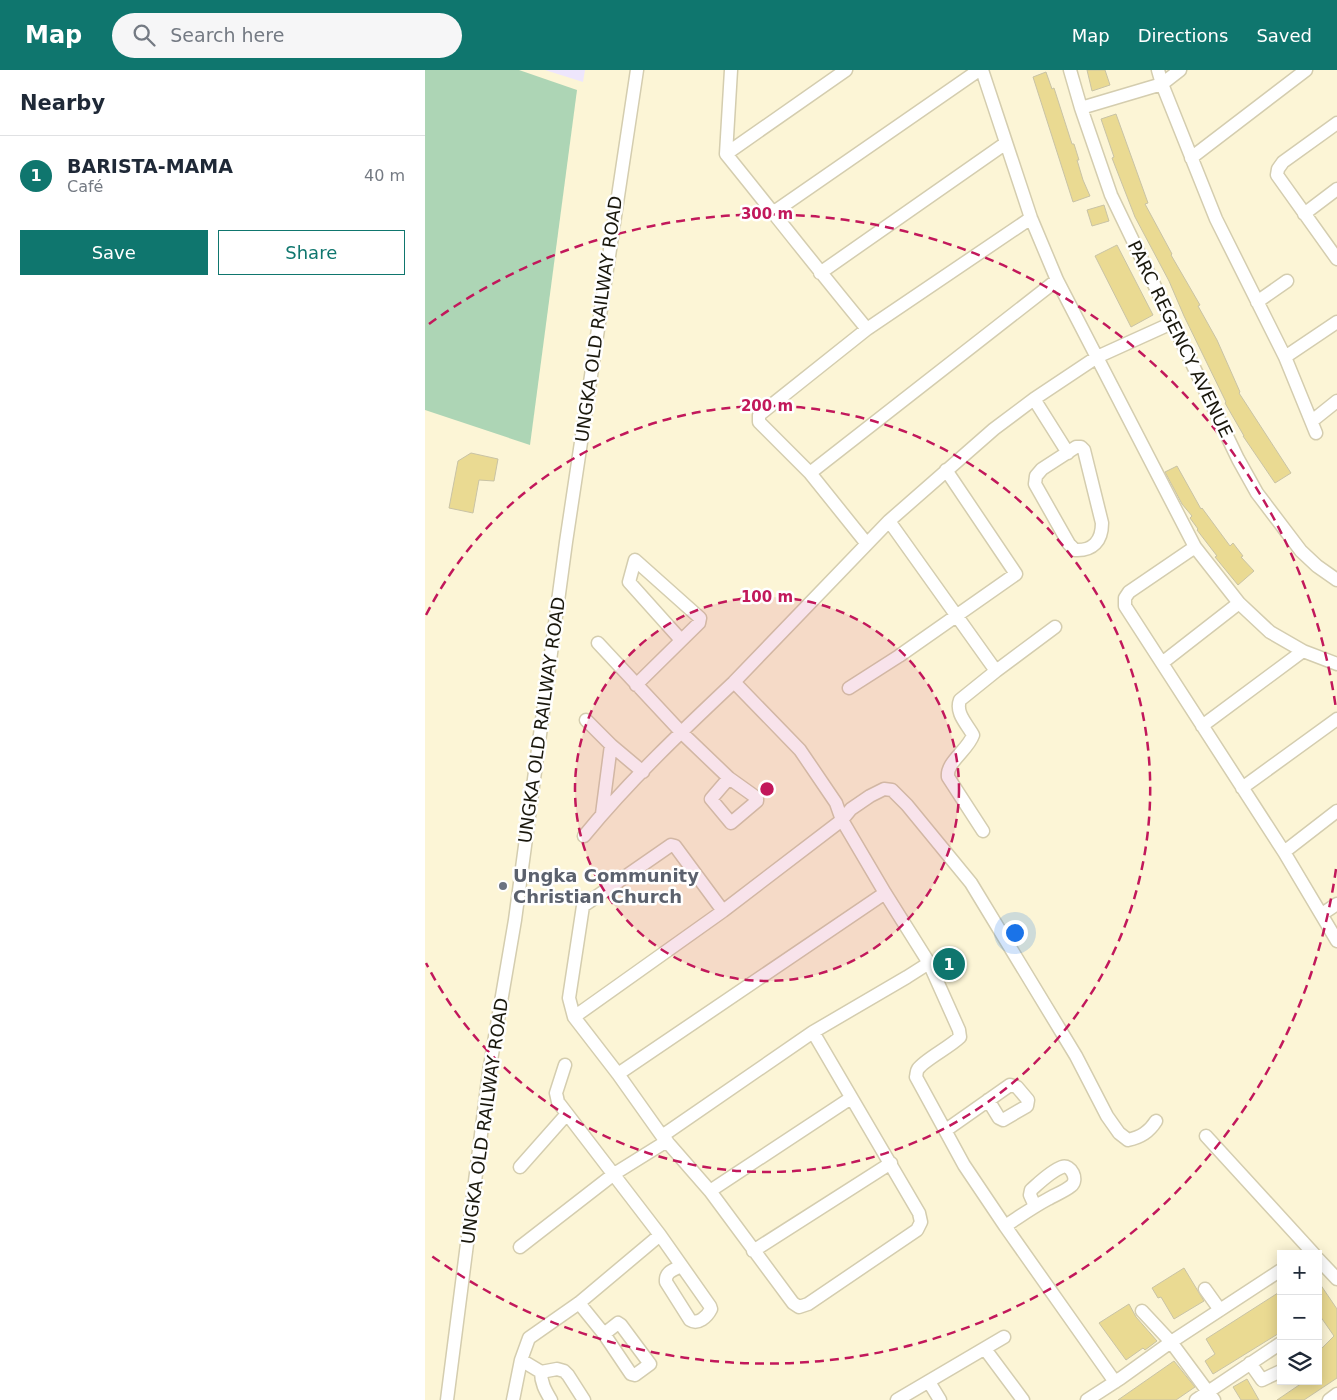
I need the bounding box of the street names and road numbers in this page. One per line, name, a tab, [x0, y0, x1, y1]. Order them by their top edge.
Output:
street label: UNGKA OLD RAILWAY ROAD	[571, 194, 626, 444]
street label: PARC REGENCY AVENUE	[1124, 237, 1237, 441]
street label: UNGKA OLD RAILWAY ROAD	[514, 595, 569, 845]
street label: UNGKA OLD RAILWAY ROAD	[457, 996, 512, 1246]

